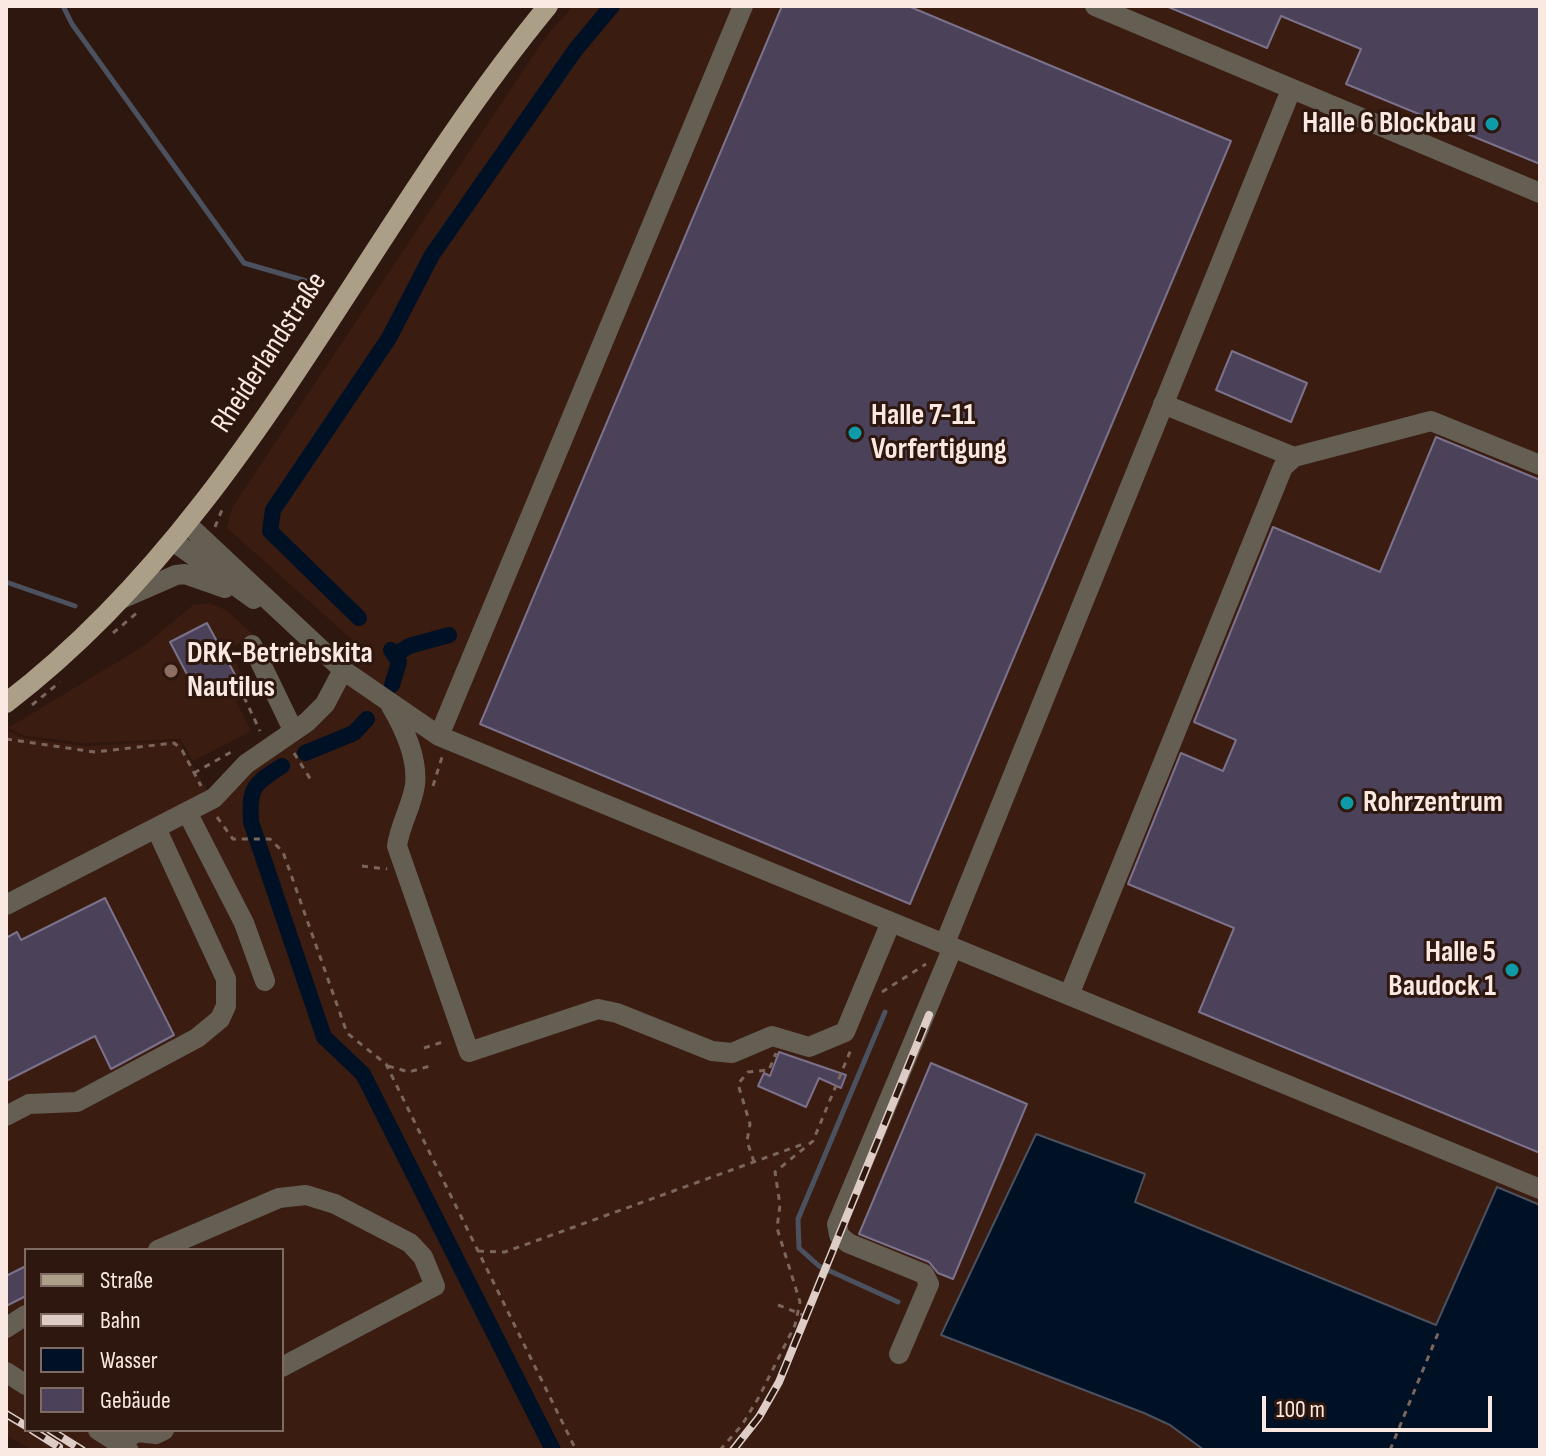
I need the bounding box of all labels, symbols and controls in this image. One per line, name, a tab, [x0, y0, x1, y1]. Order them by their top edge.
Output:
place label: Halle 6 Blockbau	[1302, 106, 1476, 142]
marker: Halle 6 Blockbau	[1483, 115, 1501, 133]
street label: Rheiderlandstraße	[205, 266, 335, 440]
place label: Halle 7-11 Vorfertigung	[871, 398, 1007, 468]
marker: Halle 7-11 Vorfertigung	[846, 424, 864, 442]
place label: DRK-Betriebskita Nautilus	[187, 636, 373, 706]
marker: DRK-Betriebskita Nautilus	[162, 662, 180, 680]
place label: Rohrzentrum	[1363, 785, 1503, 821]
marker: Rohrzentrum	[1338, 794, 1356, 812]
place label: Halle 5 Baudock 1	[1388, 935, 1496, 1006]
marker: Halle 5 Baudock 1	[1503, 961, 1521, 979]
legend	[24, 1248, 284, 1432]
text: Straße	[100, 1266, 153, 1295]
text: Bahn	[100, 1306, 141, 1335]
text: Wasser	[100, 1346, 158, 1375]
scale bar	[1266, 1380, 1496, 1430]
text: Gebäude	[100, 1386, 171, 1415]
text: 100 m	[1276, 1395, 1325, 1424]

